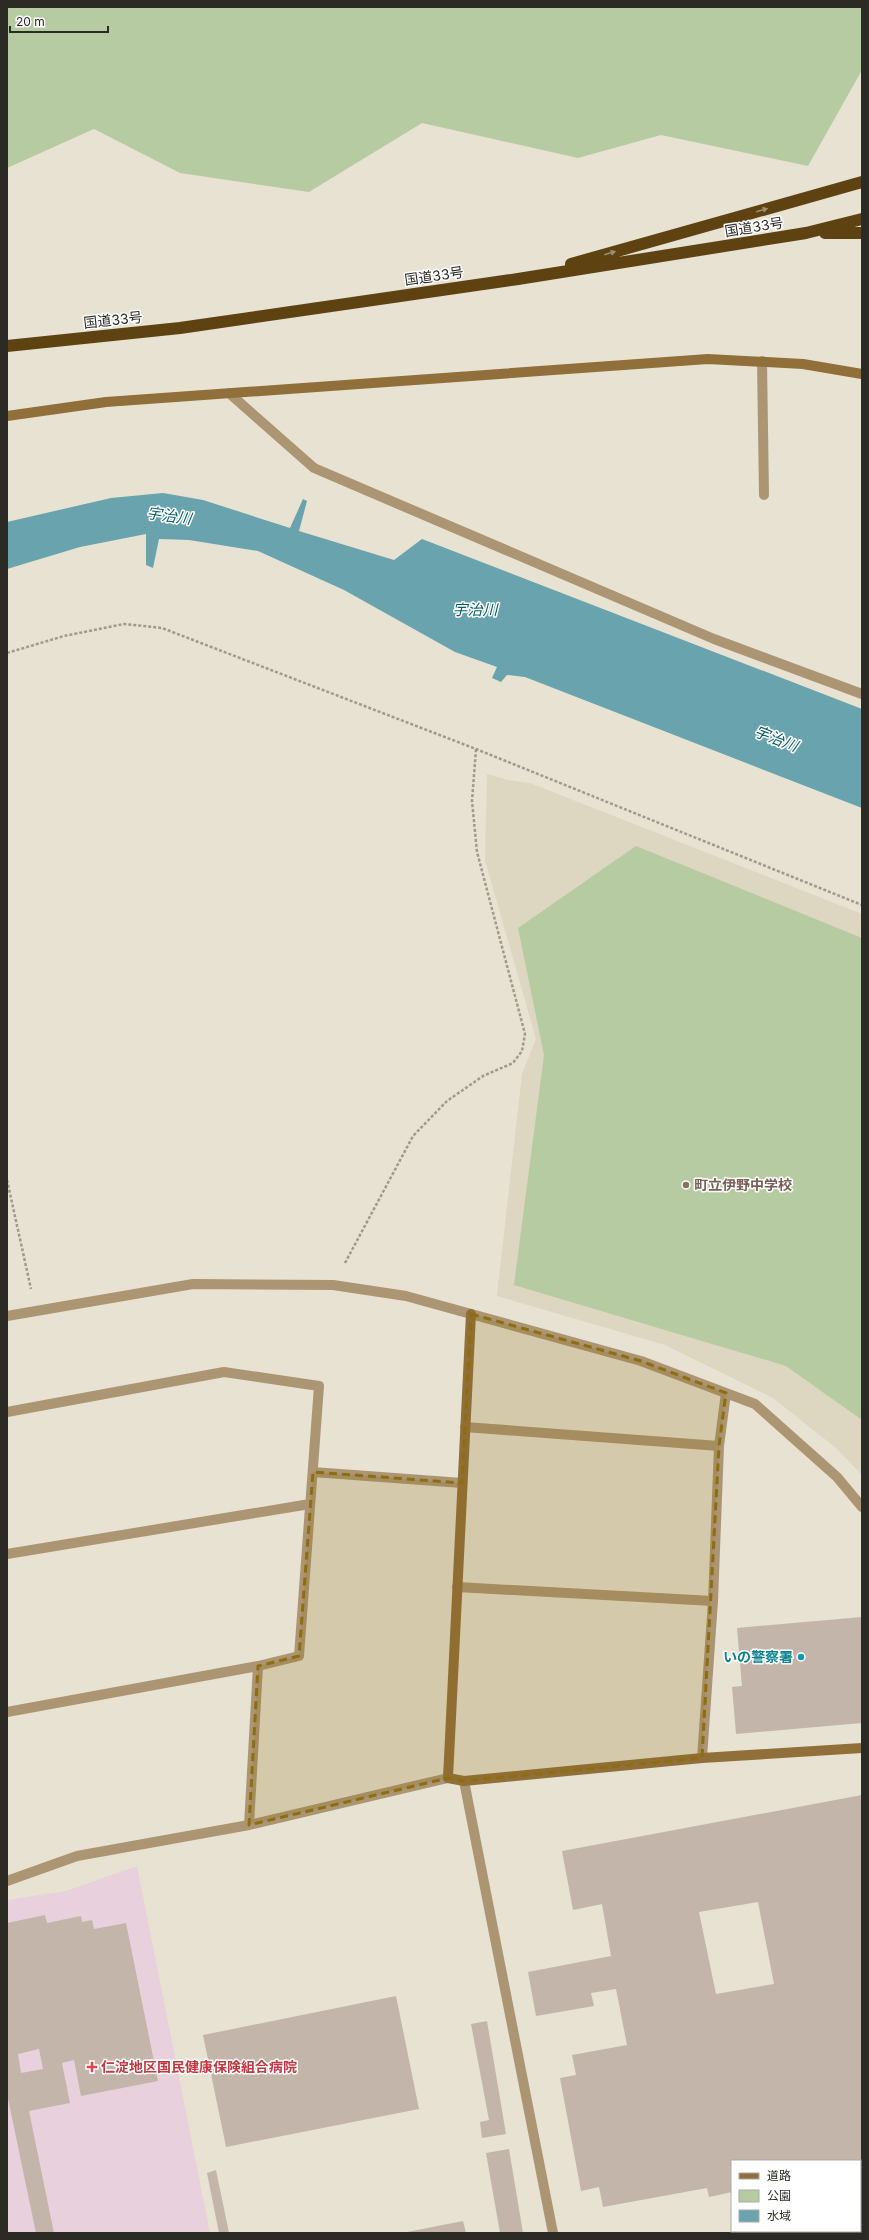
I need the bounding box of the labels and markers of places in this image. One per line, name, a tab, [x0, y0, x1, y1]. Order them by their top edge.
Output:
place label: 町立伊野中学校	[694, 1176, 792, 1193]
marker: 町立伊野中学校	[681, 1180, 691, 1190]
place label: いの警察署	[723, 1648, 793, 1665]
marker: いの警察署	[796, 1652, 806, 1662]
place label: 仁淀地区国民健康保険組合病院	[101, 2058, 297, 2075]
marker: 仁淀地区国民健康保険組合病院	[86, 2061, 98, 2073]

